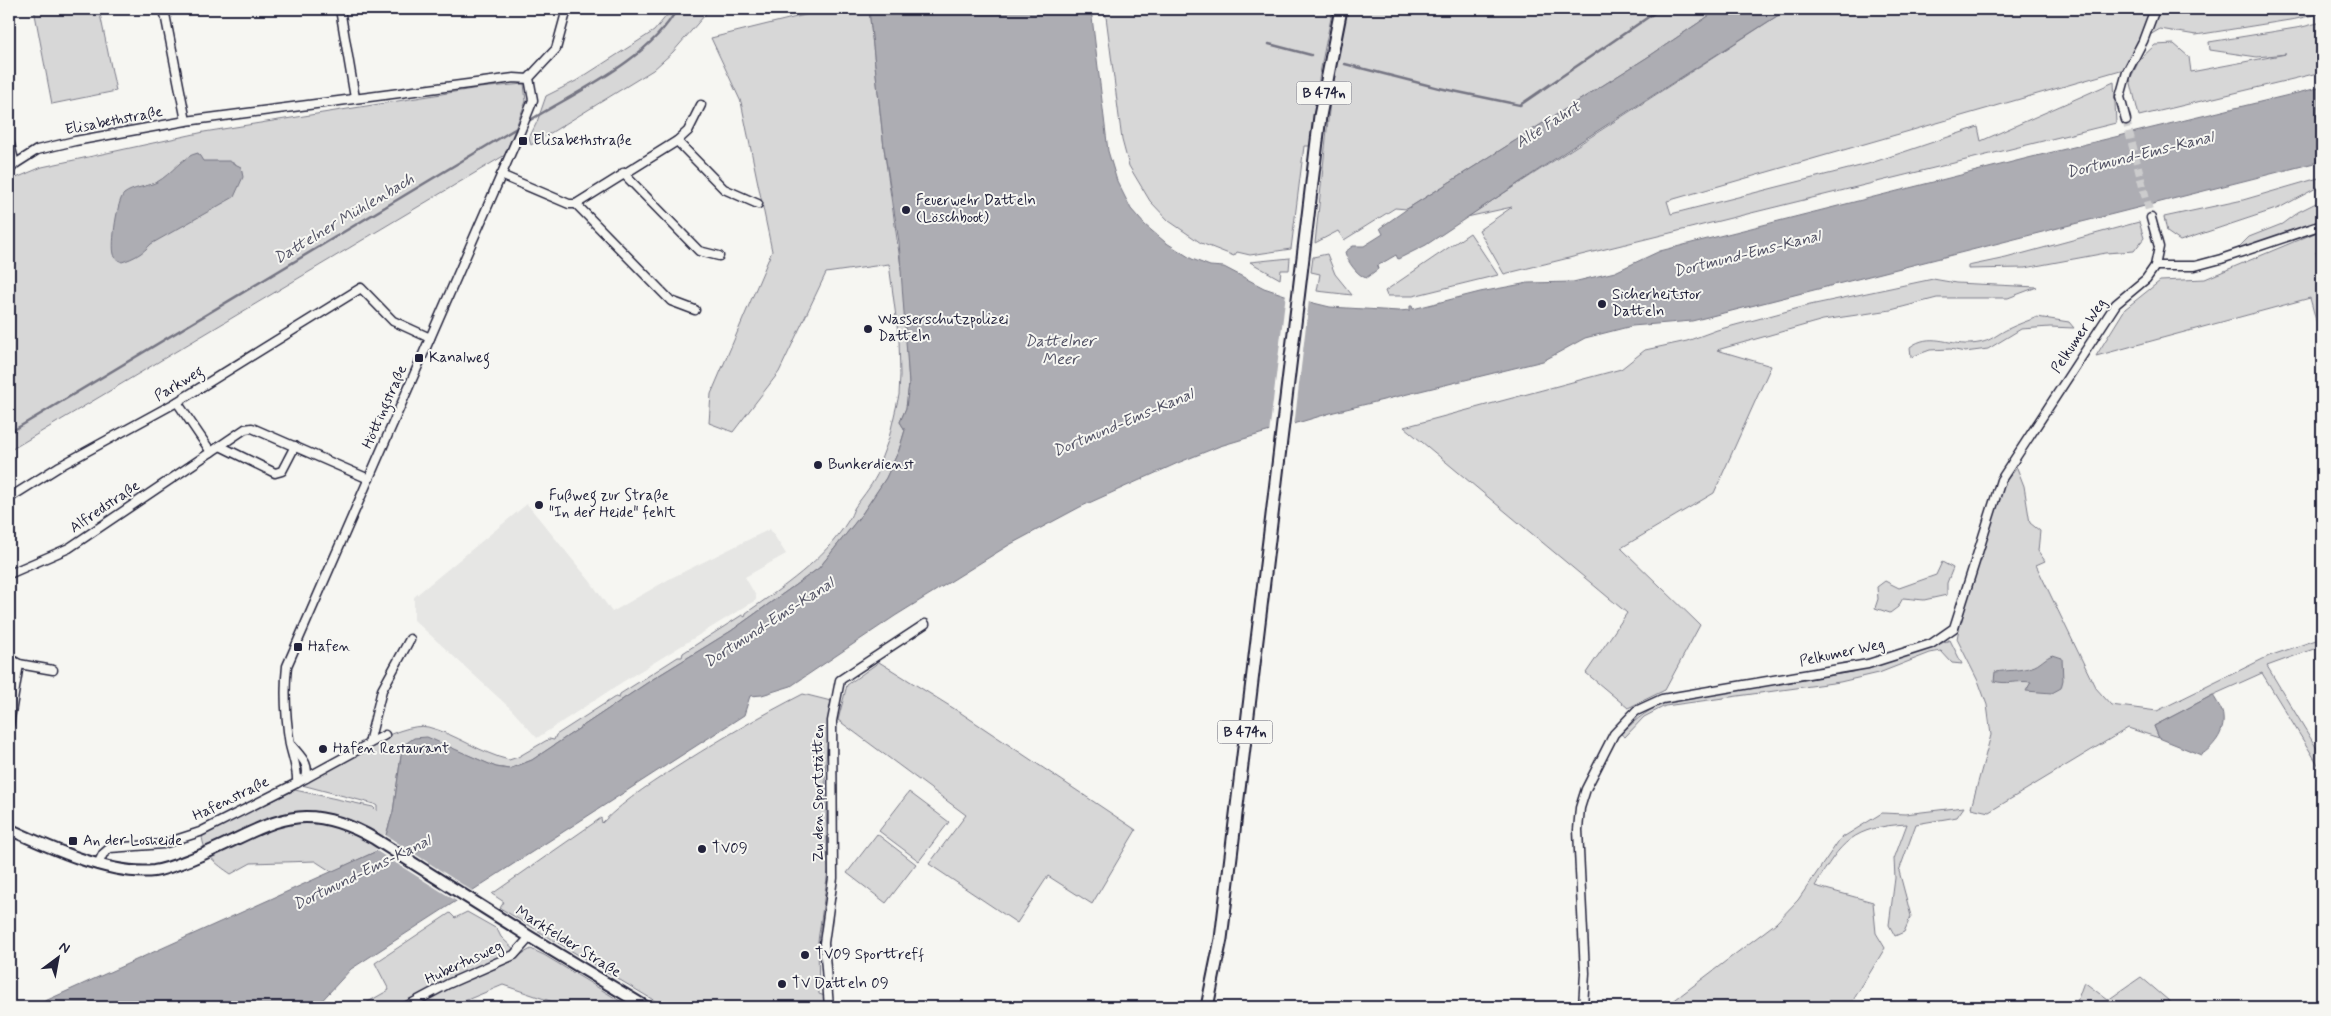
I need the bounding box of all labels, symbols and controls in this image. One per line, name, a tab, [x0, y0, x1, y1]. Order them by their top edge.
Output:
road number: B 474n	[1296, 82, 1352, 105]
water label: Alte Fahrt	[1512, 96, 1586, 153]
street label: Elisabethstraße	[64, 102, 164, 140]
water label: Dortmund-Ems-Kanal	[2064, 126, 2218, 183]
place label: Elisabethstraße	[533, 131, 632, 151]
marker: Elisabethstraße	[517, 135, 529, 147]
water label: Dattelner Mühlenbach	[270, 169, 418, 269]
place label: Feuerwehr Datteln (Löschboot)	[916, 191, 1036, 228]
marker: Feuerwehr Datteln (Löschboot)	[900, 204, 912, 216]
water label: Dortmund-Ems-Kanal	[1671, 225, 1825, 282]
place label: Sicherheitstor Datteln	[1612, 285, 1702, 322]
street label: Pelkumer Weg	[2047, 295, 2111, 377]
marker: Sicherheitstor Datteln	[1596, 298, 1608, 310]
place label: Wasserschutzpolizei Datteln	[878, 310, 1009, 347]
marker: Wasserschutzpolizei Datteln	[862, 323, 874, 335]
water label: Dattelner Meer	[1025, 331, 1098, 370]
place label: Kanalweg	[429, 348, 490, 369]
marker: Kanalweg	[413, 352, 425, 364]
street label: Parkweg	[151, 362, 208, 407]
street label: Höttingstraße	[358, 362, 413, 452]
water label: Dortmund-Ems-Kanal	[1050, 383, 1199, 462]
place label: Bunkerdienst	[828, 455, 914, 475]
marker: Bunkerdienst	[812, 459, 824, 471]
street label: Alfredstraße	[66, 476, 144, 538]
place label: Fußweg zur Straße "In der Heide" fehlt	[549, 486, 676, 523]
marker: Fußweg zur Straße "In der Heide" fehlt	[533, 499, 545, 511]
water label: Dortmund-Ems-Kanal	[700, 572, 840, 673]
street label: Pelkumer Weg	[1798, 634, 1886, 672]
place label: Hafen	[308, 637, 351, 657]
marker: Hafen	[292, 641, 304, 653]
road number: B 474n	[1218, 720, 1272, 744]
street label: Zu den Sportstätten	[809, 724, 829, 862]
place label: Hafen Restaurant	[333, 739, 449, 759]
marker: Hafen Restaurant	[317, 743, 329, 755]
street label: Hafenstraße	[189, 772, 273, 826]
water label: Dortmund-Ems-Kanal	[290, 829, 437, 915]
place label: An der Losheide	[83, 831, 182, 851]
marker: An der Losheide	[67, 835, 79, 847]
place label: TV09	[712, 839, 748, 859]
marker: TV09	[696, 843, 708, 855]
street label: Markfelder Straße	[511, 901, 625, 983]
north arrow	[32, 934, 82, 984]
street label: Hubertusweg	[422, 936, 507, 991]
text: N	[56, 938, 73, 958]
place label: TV09 Sporttreff	[815, 945, 924, 965]
marker: TV09 Sporttreff	[799, 949, 811, 961]
place label: TV Datteln 09	[792, 974, 889, 994]
marker: TV Datteln 09	[776, 978, 788, 990]

